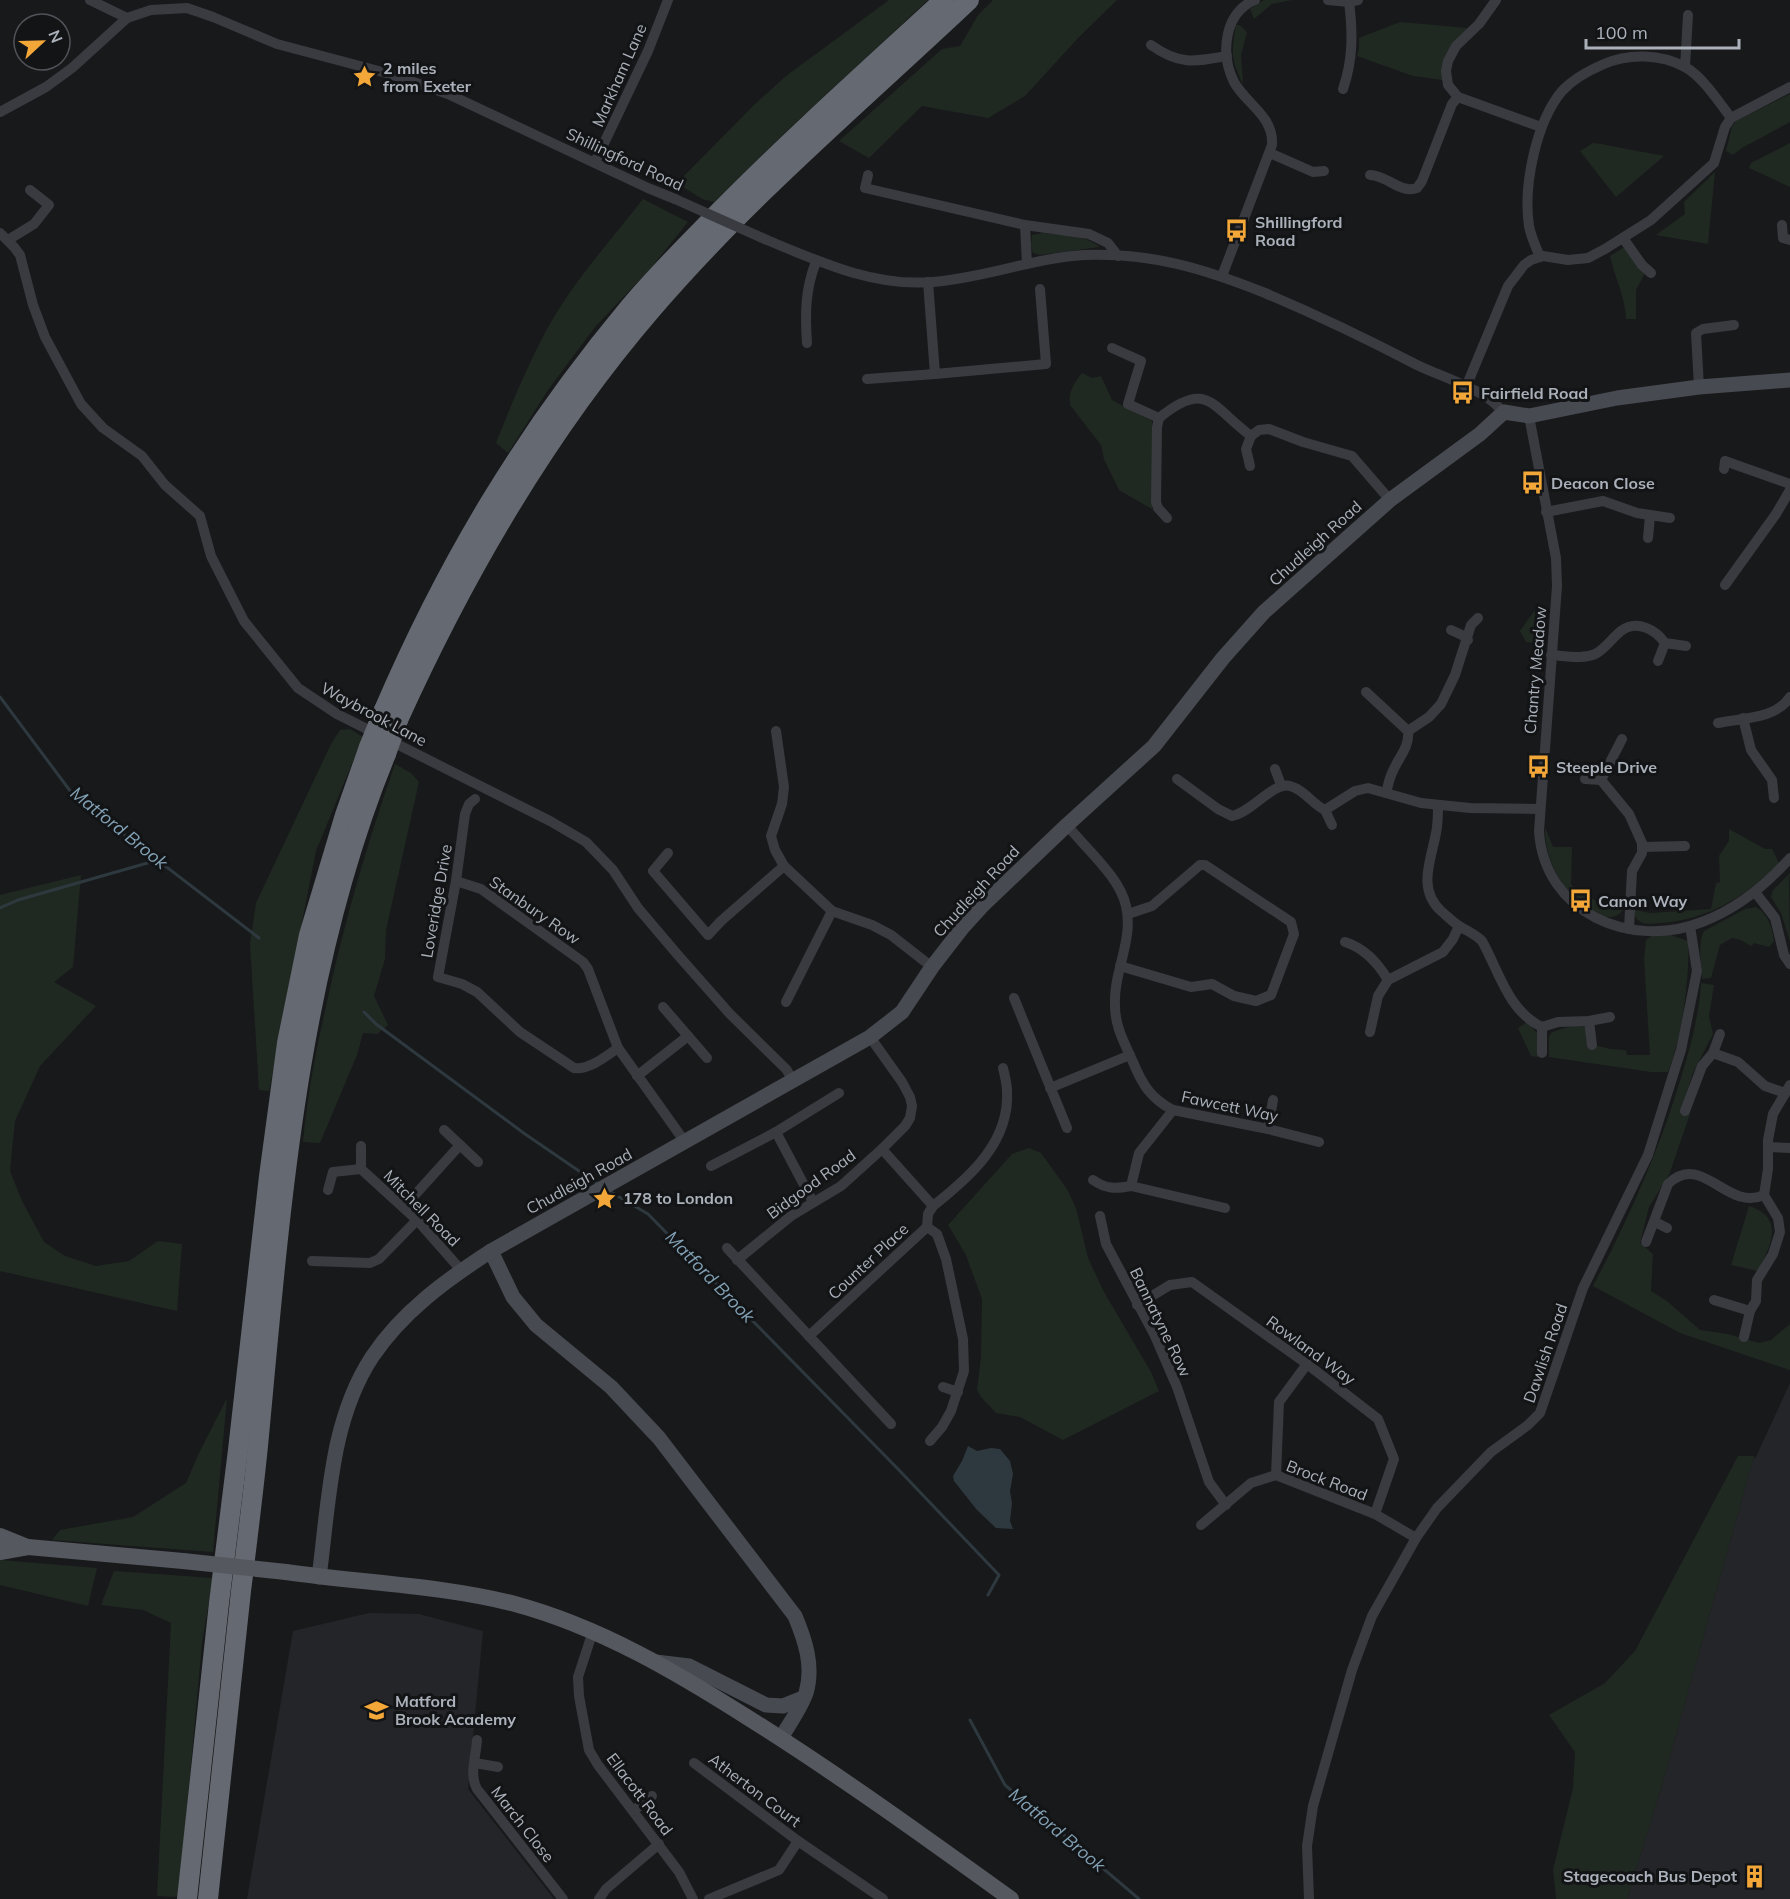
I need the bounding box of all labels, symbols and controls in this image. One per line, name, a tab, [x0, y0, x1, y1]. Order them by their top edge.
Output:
north arrow	[12, 12, 72, 72]
scale bar	[1586, 12, 1739, 50]
street label: Markham Lane	[587, 20, 651, 130]
text: 100 m	[1595, 21, 1648, 44]
text: N	[44, 27, 67, 46]
place label: 2 miles from Exeter	[383, 58, 472, 96]
place icon: 2 miles from Exeter	[352, 64, 378, 90]
street label: Shillingford Road	[563, 123, 687, 195]
place label: Shillingford Road	[1255, 212, 1343, 250]
bus stop icon: Shillingford Road	[1224, 218, 1250, 244]
bus stop icon: Fairfield Road	[1450, 380, 1476, 406]
place label: Fairfield Road	[1481, 383, 1588, 403]
bus stop icon: Deacon Close	[1520, 470, 1546, 496]
place label: Deacon Close	[1551, 473, 1655, 493]
street label: Chudleigh Road	[1264, 496, 1366, 590]
street label: Chantry Meadow	[1519, 605, 1551, 735]
street label: Waybrook Lane	[318, 678, 430, 750]
bus stop icon: Steeple Drive	[1525, 754, 1551, 780]
place label: Steeple Drive	[1556, 757, 1657, 777]
water label: Matford Brook	[66, 781, 173, 874]
street label: Chudleigh Road	[928, 841, 1024, 941]
street label: Loveridge Drive	[416, 843, 456, 959]
street label: Stanbury Row	[486, 871, 584, 949]
bus stop icon: Canon Way	[1567, 888, 1593, 914]
place label: Canon Way	[1598, 891, 1688, 911]
street label: Fawcett Way	[1180, 1086, 1281, 1126]
street label: Chudleigh Road	[523, 1144, 635, 1218]
street label: Bidgood Road	[763, 1145, 859, 1223]
street label: Mitchell Road	[380, 1166, 464, 1250]
place icon: 178 to London	[592, 1185, 618, 1211]
place label: 178 to London	[623, 1188, 733, 1208]
street label: Counter Place	[824, 1219, 912, 1303]
water label: Matford Brook	[661, 1226, 760, 1328]
street label: Bannatyne Row	[1126, 1264, 1196, 1380]
street label: Dawlish Road	[1519, 1301, 1571, 1405]
street label: Rowland Way	[1263, 1311, 1360, 1389]
street label: Brock Road	[1284, 1455, 1370, 1505]
place label: Matford Brook Academy	[395, 1691, 516, 1729]
school or university icon: Matford Brook Academy	[364, 1697, 390, 1723]
street label: Ellacott Road	[603, 1749, 677, 1839]
street label: Atherton Court	[705, 1749, 805, 1831]
street label: March Close	[487, 1782, 559, 1866]
water label: Matford Brook	[1004, 1783, 1111, 1877]
building icon: Stagecoach Bus Depot	[1742, 1863, 1768, 1889]
place label: Stagecoach Bus Depot	[1563, 1866, 1737, 1886]

